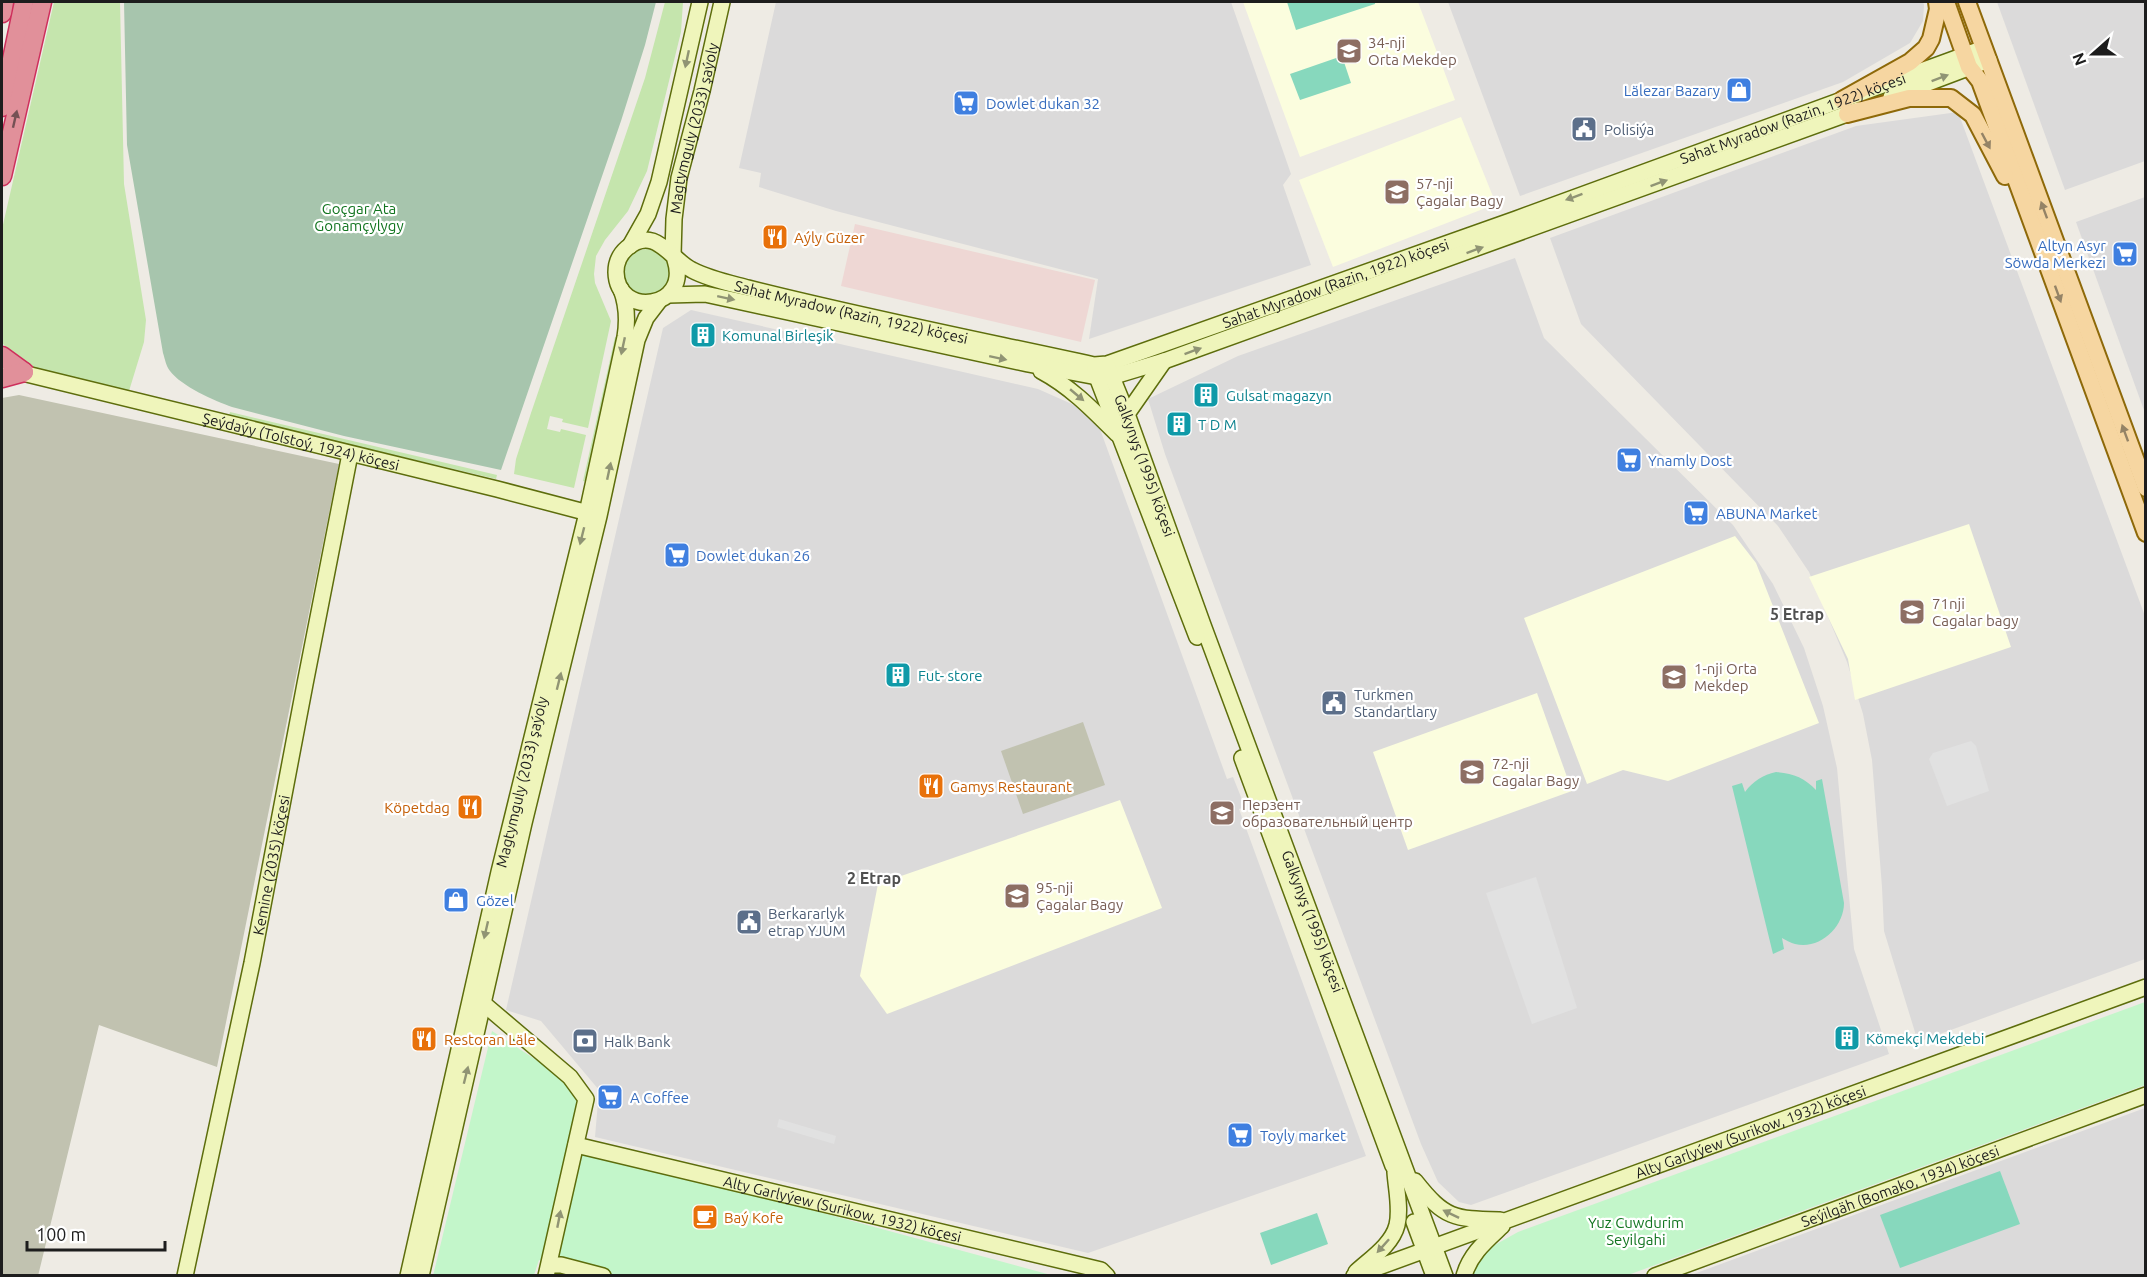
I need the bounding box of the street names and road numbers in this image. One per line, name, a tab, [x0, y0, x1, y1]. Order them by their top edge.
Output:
street label: Magtymguly (2033) şaýoly	[666, 41, 721, 215]
street label: Sahat Myradow (Razin, 1922) köçesi	[1677, 69, 1908, 167]
street label: Sahat Myradow (Razin, 1922) köçesi	[1220, 235, 1451, 331]
street label: Sahat Myradow (Razin, 1922) köçesi	[733, 276, 970, 346]
street label: Galkynyş (1995) köçesi	[1111, 391, 1179, 539]
street label: Şeýdaýy (Tolstoý, 1924) köçesi	[201, 409, 401, 473]
street label: Magtymguly (2033) şaýoly	[492, 695, 550, 869]
street label: Kemine (2035) köçesi	[249, 793, 292, 936]
street label: Galkynyş (1995) köçesi	[1279, 848, 1347, 995]
street label: Alty Garlyýew (Surikow, 1932) köçesi	[1633, 1082, 1868, 1181]
street label: Seýilgäh (Bomako, 1934) köçesi	[1799, 1141, 2001, 1230]
street label: Alty Garlyýew (Surikow, 1932) köçesi	[722, 1172, 963, 1245]

